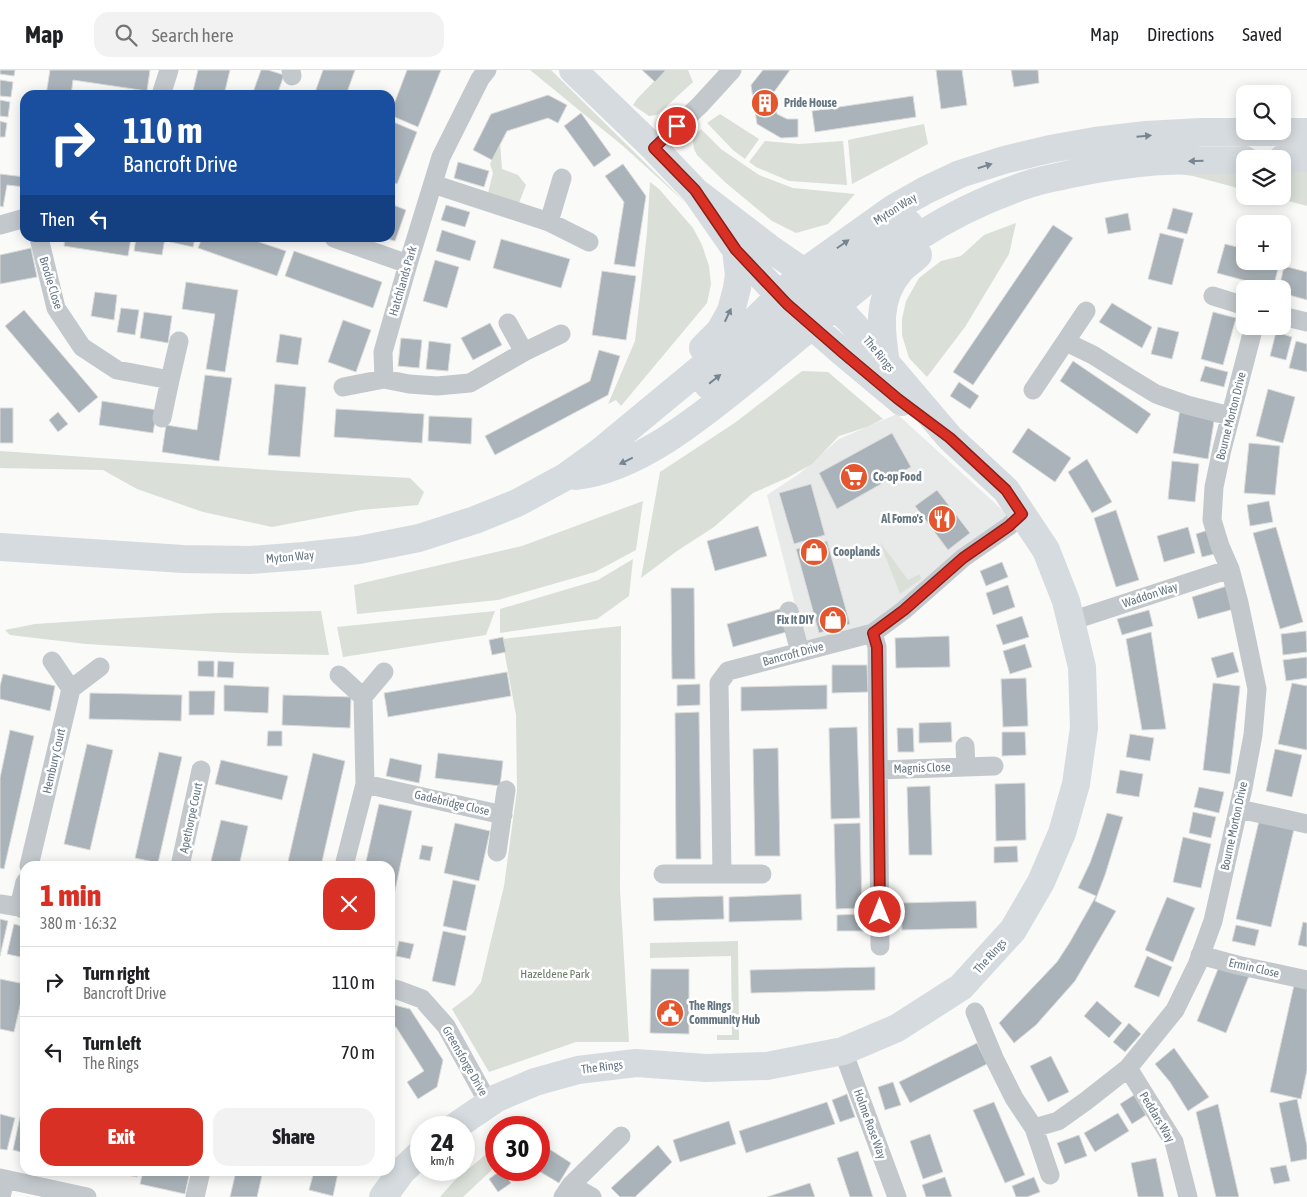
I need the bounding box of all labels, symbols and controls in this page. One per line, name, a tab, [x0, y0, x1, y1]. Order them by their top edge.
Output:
search box	[94, 12, 444, 57]
text: Map	[25, 21, 64, 48]
icon: search	[112, 21, 140, 49]
text: Search here	[152, 24, 234, 46]
text: Map	[1090, 24, 1119, 45]
text: Directions	[1147, 24, 1214, 45]
text: Saved	[1242, 24, 1282, 45]
map controls	[1236, 85, 1291, 335]
button: search	[1236, 85, 1291, 140]
building icon: Pride House	[750, 88, 780, 118]
place label: Pride House	[784, 96, 838, 110]
pin	[656, 105, 698, 147]
icon: right	[40, 110, 105, 175]
text: 110 m	[123, 110, 202, 150]
icon: arrive	[663, 112, 691, 140]
one-way arrow	[1136, 132, 1152, 140]
button: layers	[1236, 150, 1291, 205]
text: Bancroft Drive	[123, 151, 237, 177]
one-way arrow	[1188, 157, 1204, 165]
one-way arrow	[977, 161, 992, 169]
street label: Myton Way	[871, 190, 919, 228]
icon: left	[85, 205, 113, 233]
text: Then	[40, 208, 75, 230]
button: +	[1236, 215, 1291, 270]
one-way arrow	[836, 239, 850, 249]
street label: Hatchlands Park	[386, 244, 420, 318]
street label: Brodie Close	[36, 255, 66, 311]
button: −	[1236, 280, 1291, 335]
one-way arrow	[725, 308, 733, 322]
street label: The Rings	[860, 333, 898, 375]
street label: Bourne Morton Drive	[1213, 370, 1249, 462]
one-way arrow	[708, 374, 721, 385]
one-way arrow	[619, 457, 633, 465]
supermarket icon: Co-op Food	[839, 462, 869, 492]
place label: Co-op Food	[873, 470, 922, 484]
restaurant icon: Al Forno's	[927, 504, 957, 534]
place label: Al Forno's	[880, 512, 924, 526]
shop icon: Cooplands	[799, 537, 829, 567]
place label: Cooplands	[833, 545, 881, 559]
street label: Myton Way	[265, 548, 315, 566]
street label: Waddon Way	[1121, 579, 1179, 611]
shop icon: Fix It DIY	[818, 605, 848, 635]
place label: Fix It DIY	[777, 613, 815, 627]
street label: Bancroft Drive	[761, 639, 825, 669]
street label: Hembury Court	[40, 727, 68, 795]
street label: Magnis Close	[893, 760, 951, 776]
street label: Bourne Morton Drive	[1218, 780, 1250, 872]
street label: Apethorpe Court	[177, 781, 205, 855]
street label: Gadebridge Close	[413, 788, 491, 818]
text: 1 min	[40, 878, 101, 912]
button: close	[323, 878, 375, 930]
position arrow	[853, 885, 905, 937]
text: 380 m · 16:32	[40, 914, 117, 932]
street label: The Rings	[971, 936, 1009, 976]
street label: Ermin Close	[1227, 955, 1281, 981]
text: Turn right	[83, 962, 150, 984]
park label: Hazeldene Park	[520, 967, 590, 981]
icon: right	[40, 968, 68, 996]
text: 110 m	[332, 971, 375, 993]
text: Bancroft Drive	[83, 984, 166, 1002]
public building icon: The Rings Community Hub	[655, 998, 685, 1028]
place label: The Rings Community Hub	[689, 999, 761, 1027]
street label: Greensforge Drive	[439, 1024, 491, 1098]
text: Turn left	[83, 1032, 141, 1054]
icon: left	[40, 1038, 68, 1066]
text: 70 m	[341, 1041, 375, 1063]
text: The Rings	[83, 1054, 139, 1072]
street label: The Rings	[580, 1057, 624, 1077]
street label: Holme Rose Way	[851, 1087, 889, 1161]
street label: Peddars Way	[1136, 1089, 1178, 1145]
button: Exit	[40, 1108, 203, 1166]
button: Share	[213, 1108, 375, 1166]
speed limit sign: 30	[485, 1116, 550, 1181]
text: 24	[431, 1128, 454, 1156]
text: km/h	[431, 1154, 454, 1168]

